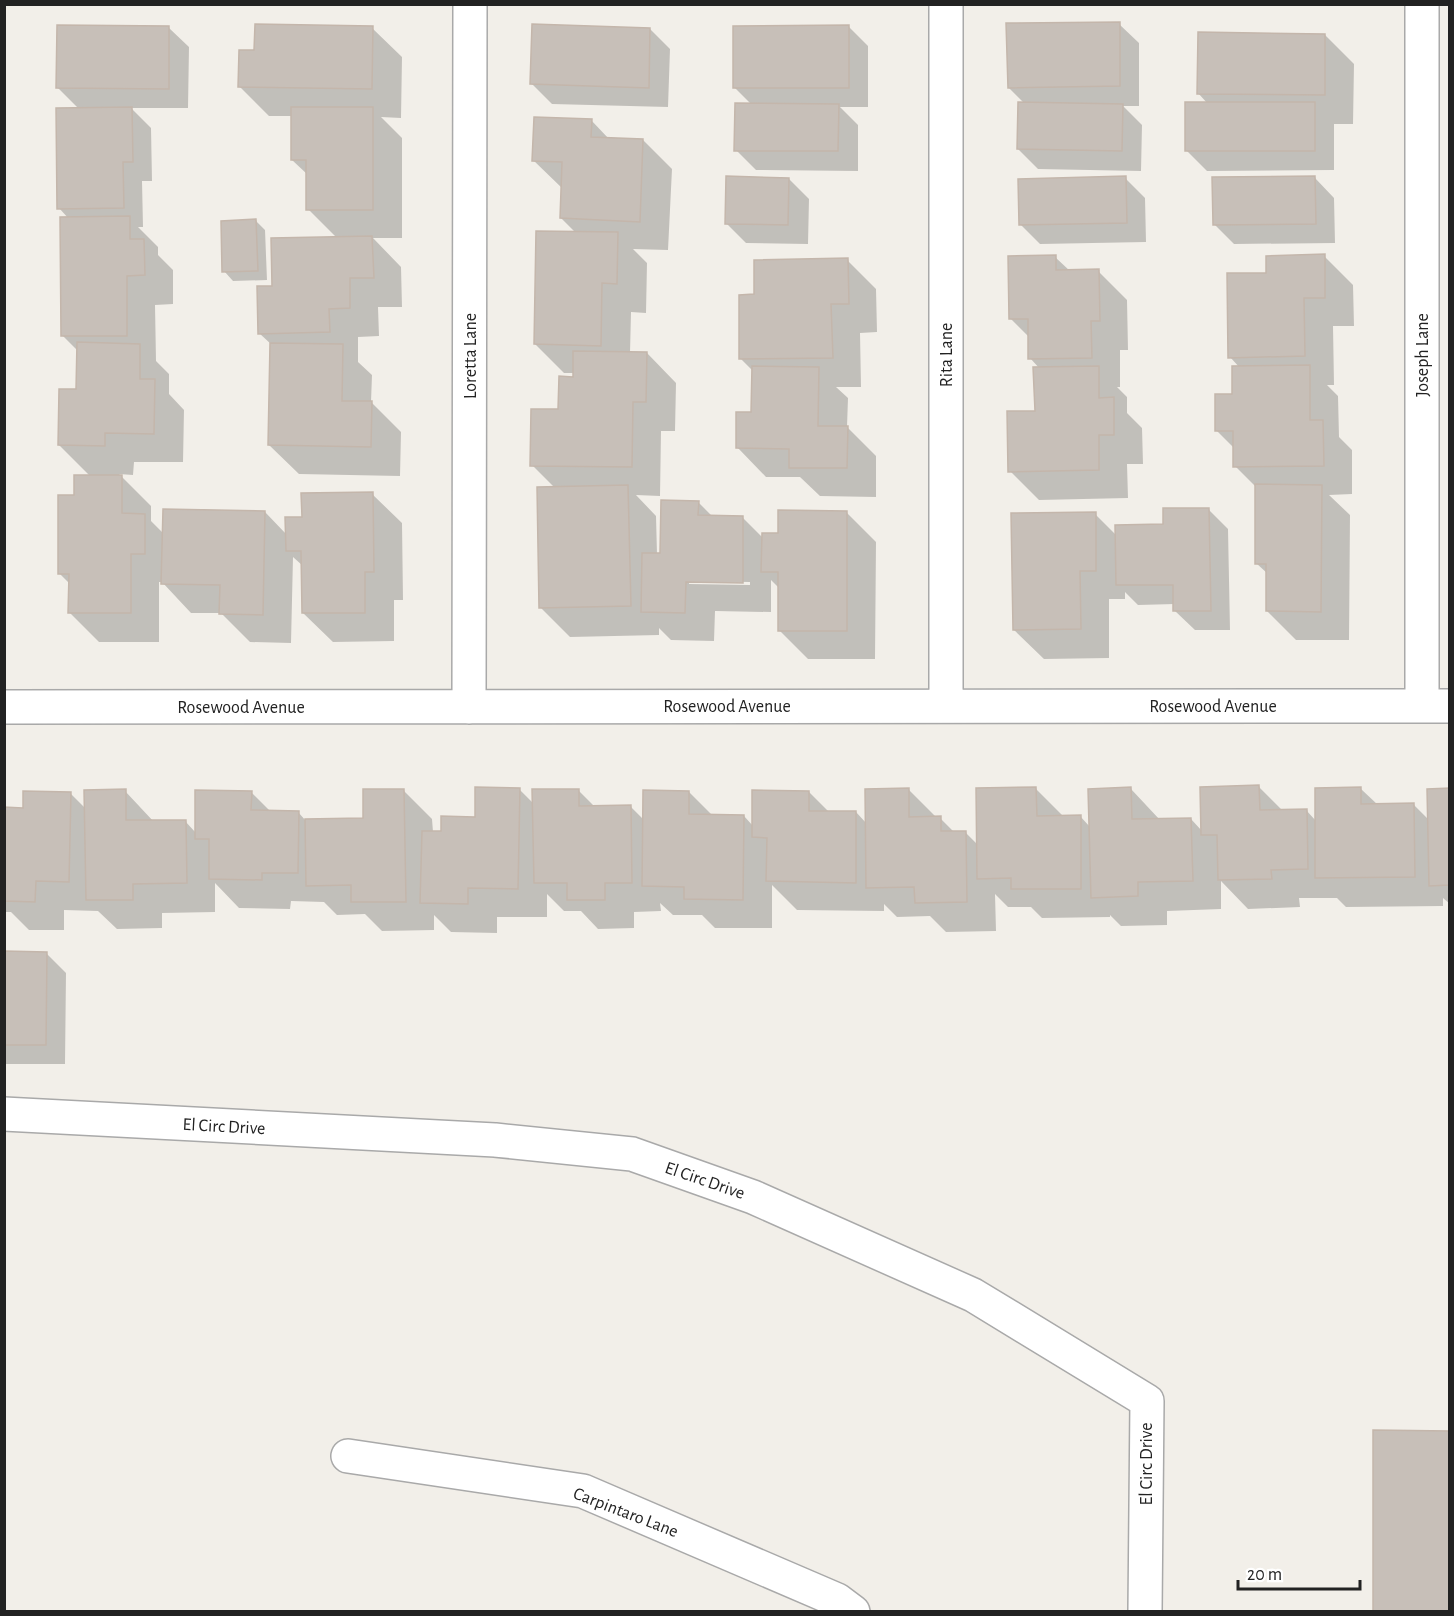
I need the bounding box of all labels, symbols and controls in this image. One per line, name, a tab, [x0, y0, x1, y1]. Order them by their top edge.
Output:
street label: Loretta Lane	[462, 313, 480, 399]
street label: Joseph Lane	[1414, 313, 1432, 397]
street label: Rita Lane	[938, 323, 956, 387]
street label: Rosewood Avenue	[663, 698, 791, 716]
street label: Rosewood Avenue	[1149, 698, 1277, 716]
street label: Rosewood Avenue	[177, 699, 305, 717]
street label: El Circ Drive	[182, 1116, 266, 1138]
street label: El Circ Drive	[663, 1159, 747, 1203]
street label: El Circ Drive	[1138, 1423, 1156, 1505]
street label: Carpintaro Lane	[571, 1485, 681, 1541]
scale bar	[1238, 1553, 1360, 1591]
text: 20 m	[1247, 1566, 1282, 1584]

